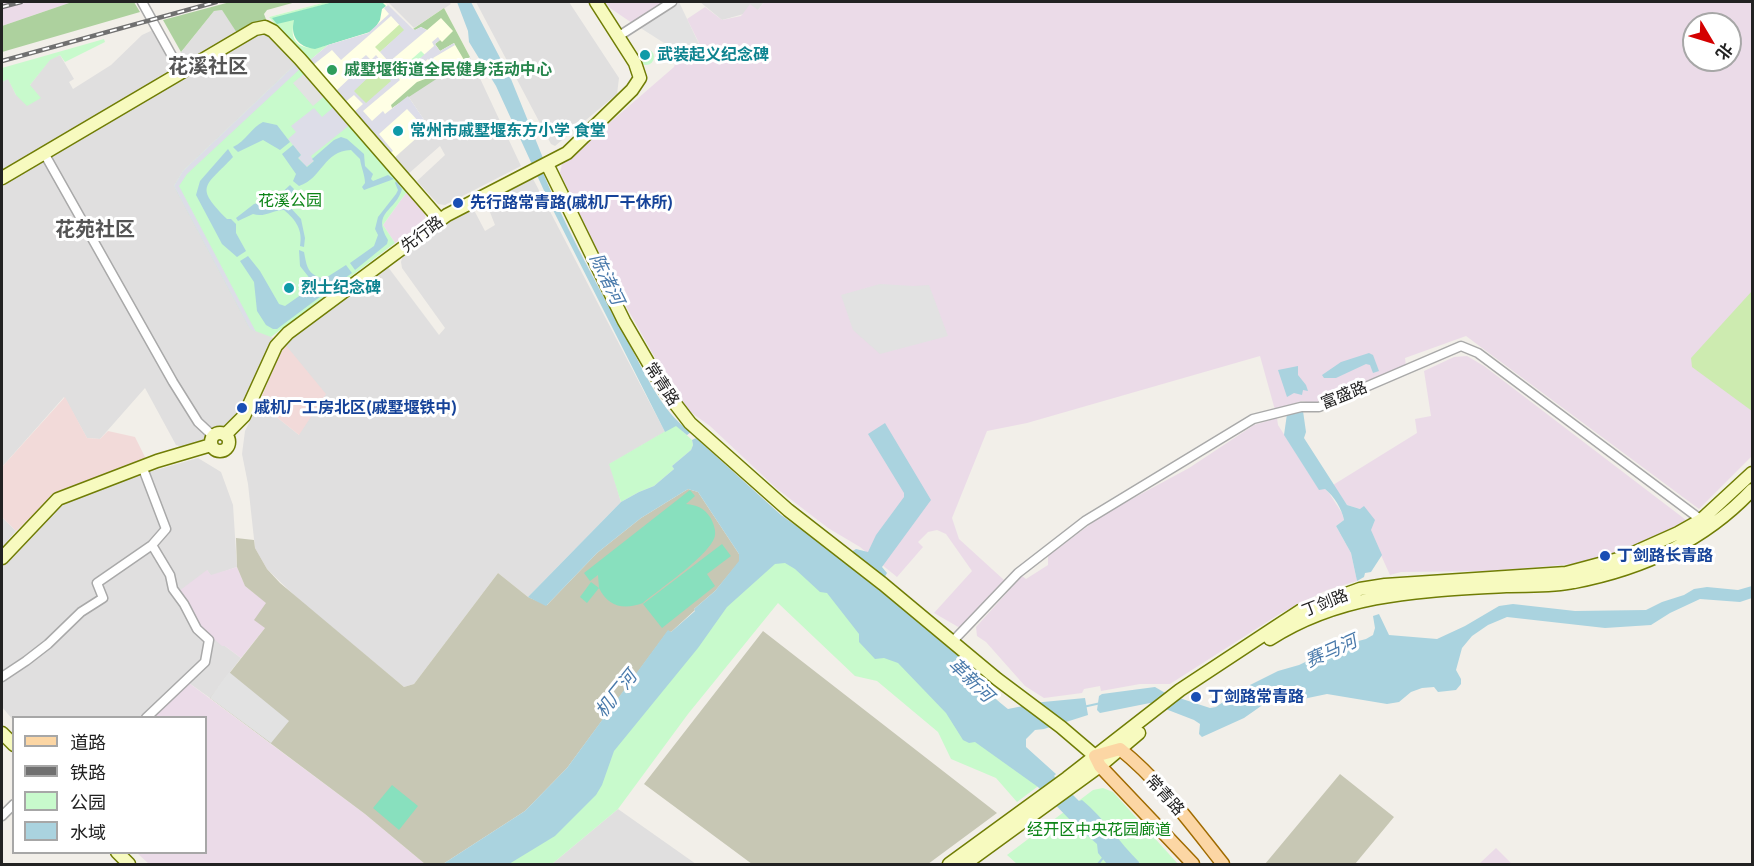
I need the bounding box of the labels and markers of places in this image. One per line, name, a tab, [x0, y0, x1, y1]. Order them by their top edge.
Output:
place label: 武装起义纪念碑	[657, 45, 769, 65]
marker: 武装起义纪念碑	[638, 48, 652, 62]
place label: 戚墅堰街道全民健身活动中心	[344, 60, 552, 80]
marker: 戚墅堰街道全民健身活动中心	[325, 63, 339, 77]
place label: 常州市戚墅堰东方小学 食堂	[410, 121, 606, 141]
marker: 常州市戚墅堰东方小学 食堂	[391, 124, 405, 138]
place label: 先行路常青路(戚机厂干休所)	[470, 193, 673, 213]
marker: 先行路常青路(戚机厂干休所)	[451, 196, 465, 210]
place label: 烈士纪念碑	[301, 278, 381, 298]
marker: 烈士纪念碑	[282, 281, 296, 295]
place label: 戚机厂工房北区(戚墅堰铁中)	[254, 398, 457, 418]
marker: 戚机厂工房北区(戚墅堰铁中)	[235, 401, 249, 415]
place label: 丁剑路长青路	[1617, 546, 1713, 566]
marker: 丁剑路长青路	[1598, 549, 1612, 563]
place label: 丁剑路常青路	[1208, 687, 1304, 707]
marker: 丁剑路常青路	[1189, 690, 1203, 704]

